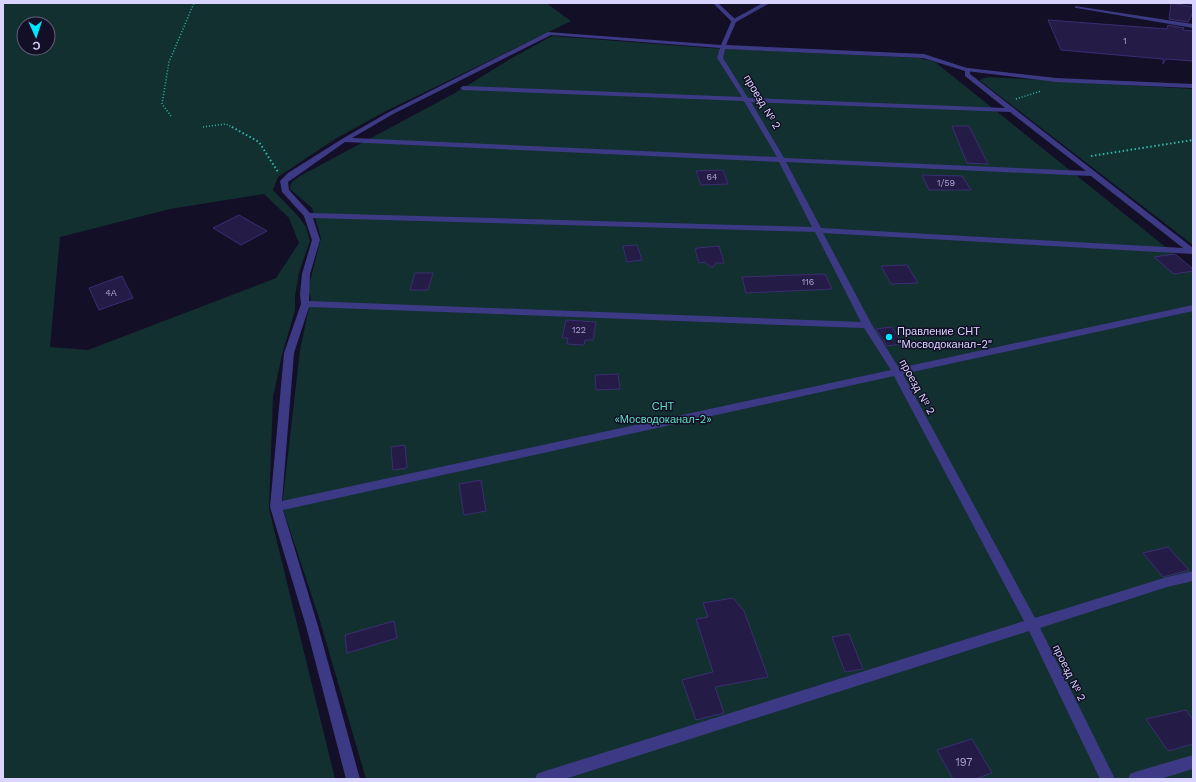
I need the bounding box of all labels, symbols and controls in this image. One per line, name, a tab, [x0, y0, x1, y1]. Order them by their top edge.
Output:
north arrow	[16, 16, 56, 56]
house number: 1	[1123, 36, 1127, 46]
text: С	[32, 39, 41, 52]
street label: проезд № 2	[741, 72, 783, 132]
house number: 64	[707, 172, 718, 182]
house number: 1/59	[937, 178, 955, 188]
house number: 116	[802, 277, 814, 287]
house number: 4А	[105, 288, 117, 298]
house number: 122	[572, 325, 586, 335]
place label: Правление СНТ "Мосводоканал-2"	[897, 325, 992, 351]
marker: Правление СНТ "Мосводоканал-2"	[884, 332, 894, 342]
street label: проезд № 2	[896, 357, 938, 417]
park label: СНТ «Мосводоканал-2»	[614, 400, 712, 426]
street label: проезд № 2	[1050, 643, 1088, 703]
house number: 197	[955, 756, 973, 769]

